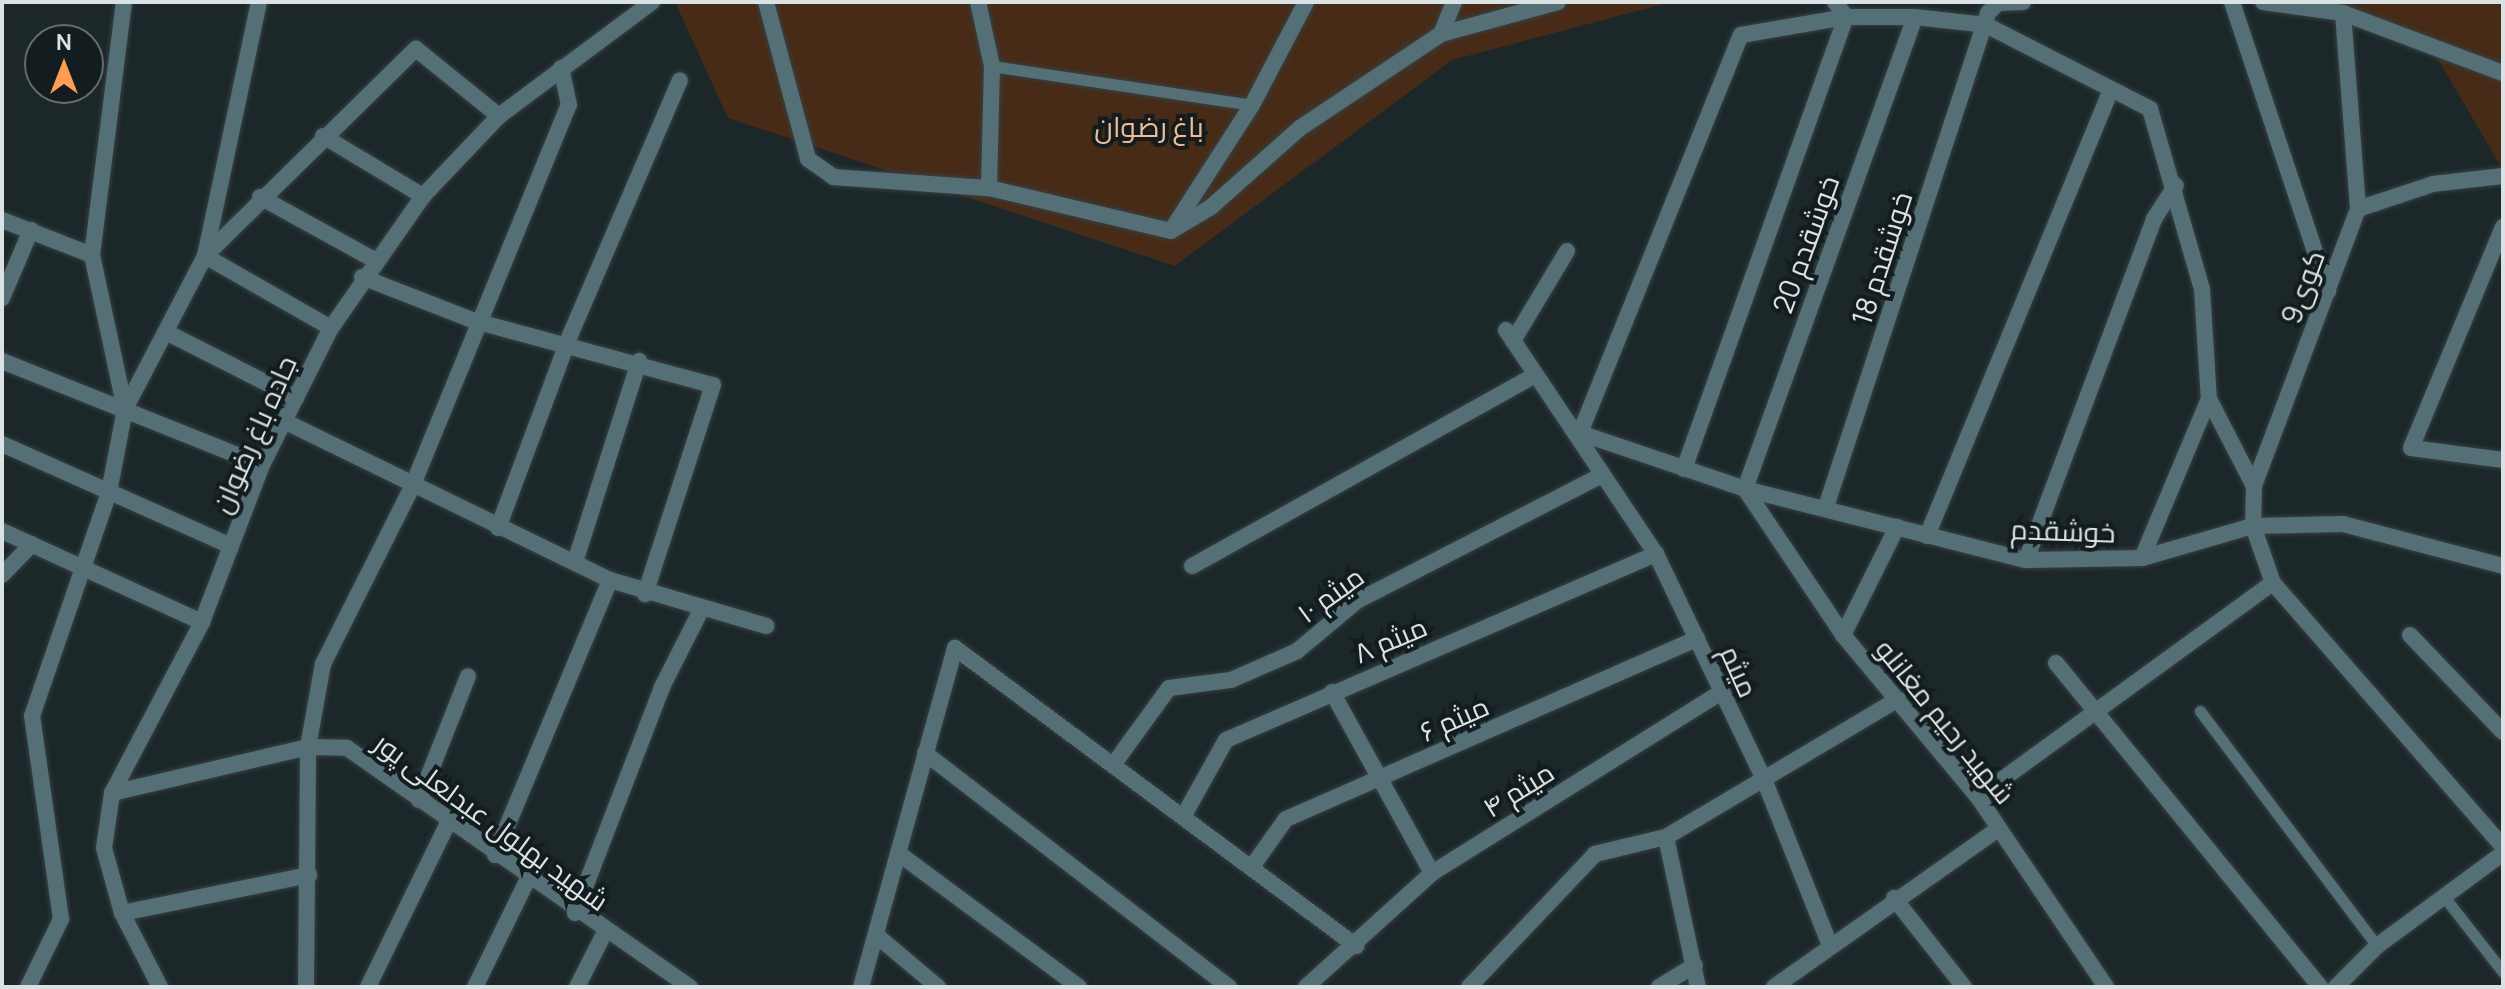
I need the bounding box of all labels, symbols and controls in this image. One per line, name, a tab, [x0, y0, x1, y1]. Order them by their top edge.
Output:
north arrow	[24, 24, 104, 104]
text: N	[56, 27, 72, 57]
park label: باغ رضوان	[1094, 109, 1204, 143]
street label: خوشقدم 20	[1765, 171, 1845, 317]
street label: خوشقدم 18	[1844, 187, 1918, 329]
street label: کوی9	[2273, 245, 2331, 329]
street label: جاده باغ رضوان	[203, 350, 303, 518]
street label: خوشقدم	[2010, 511, 2116, 549]
street label: ۱۰ میثم	[1290, 559, 1370, 629]
street label: ۸ میثم	[1348, 609, 1432, 669]
street label: شهید رحیم مغانلو	[1869, 632, 2023, 810]
street label: میثم	[1714, 640, 1766, 702]
street label: ۶ میثم	[1414, 688, 1494, 748]
street label: شهید بهلول عبدلعلی پور	[369, 725, 615, 917]
street label: ۴ میثم	[1476, 754, 1560, 824]

